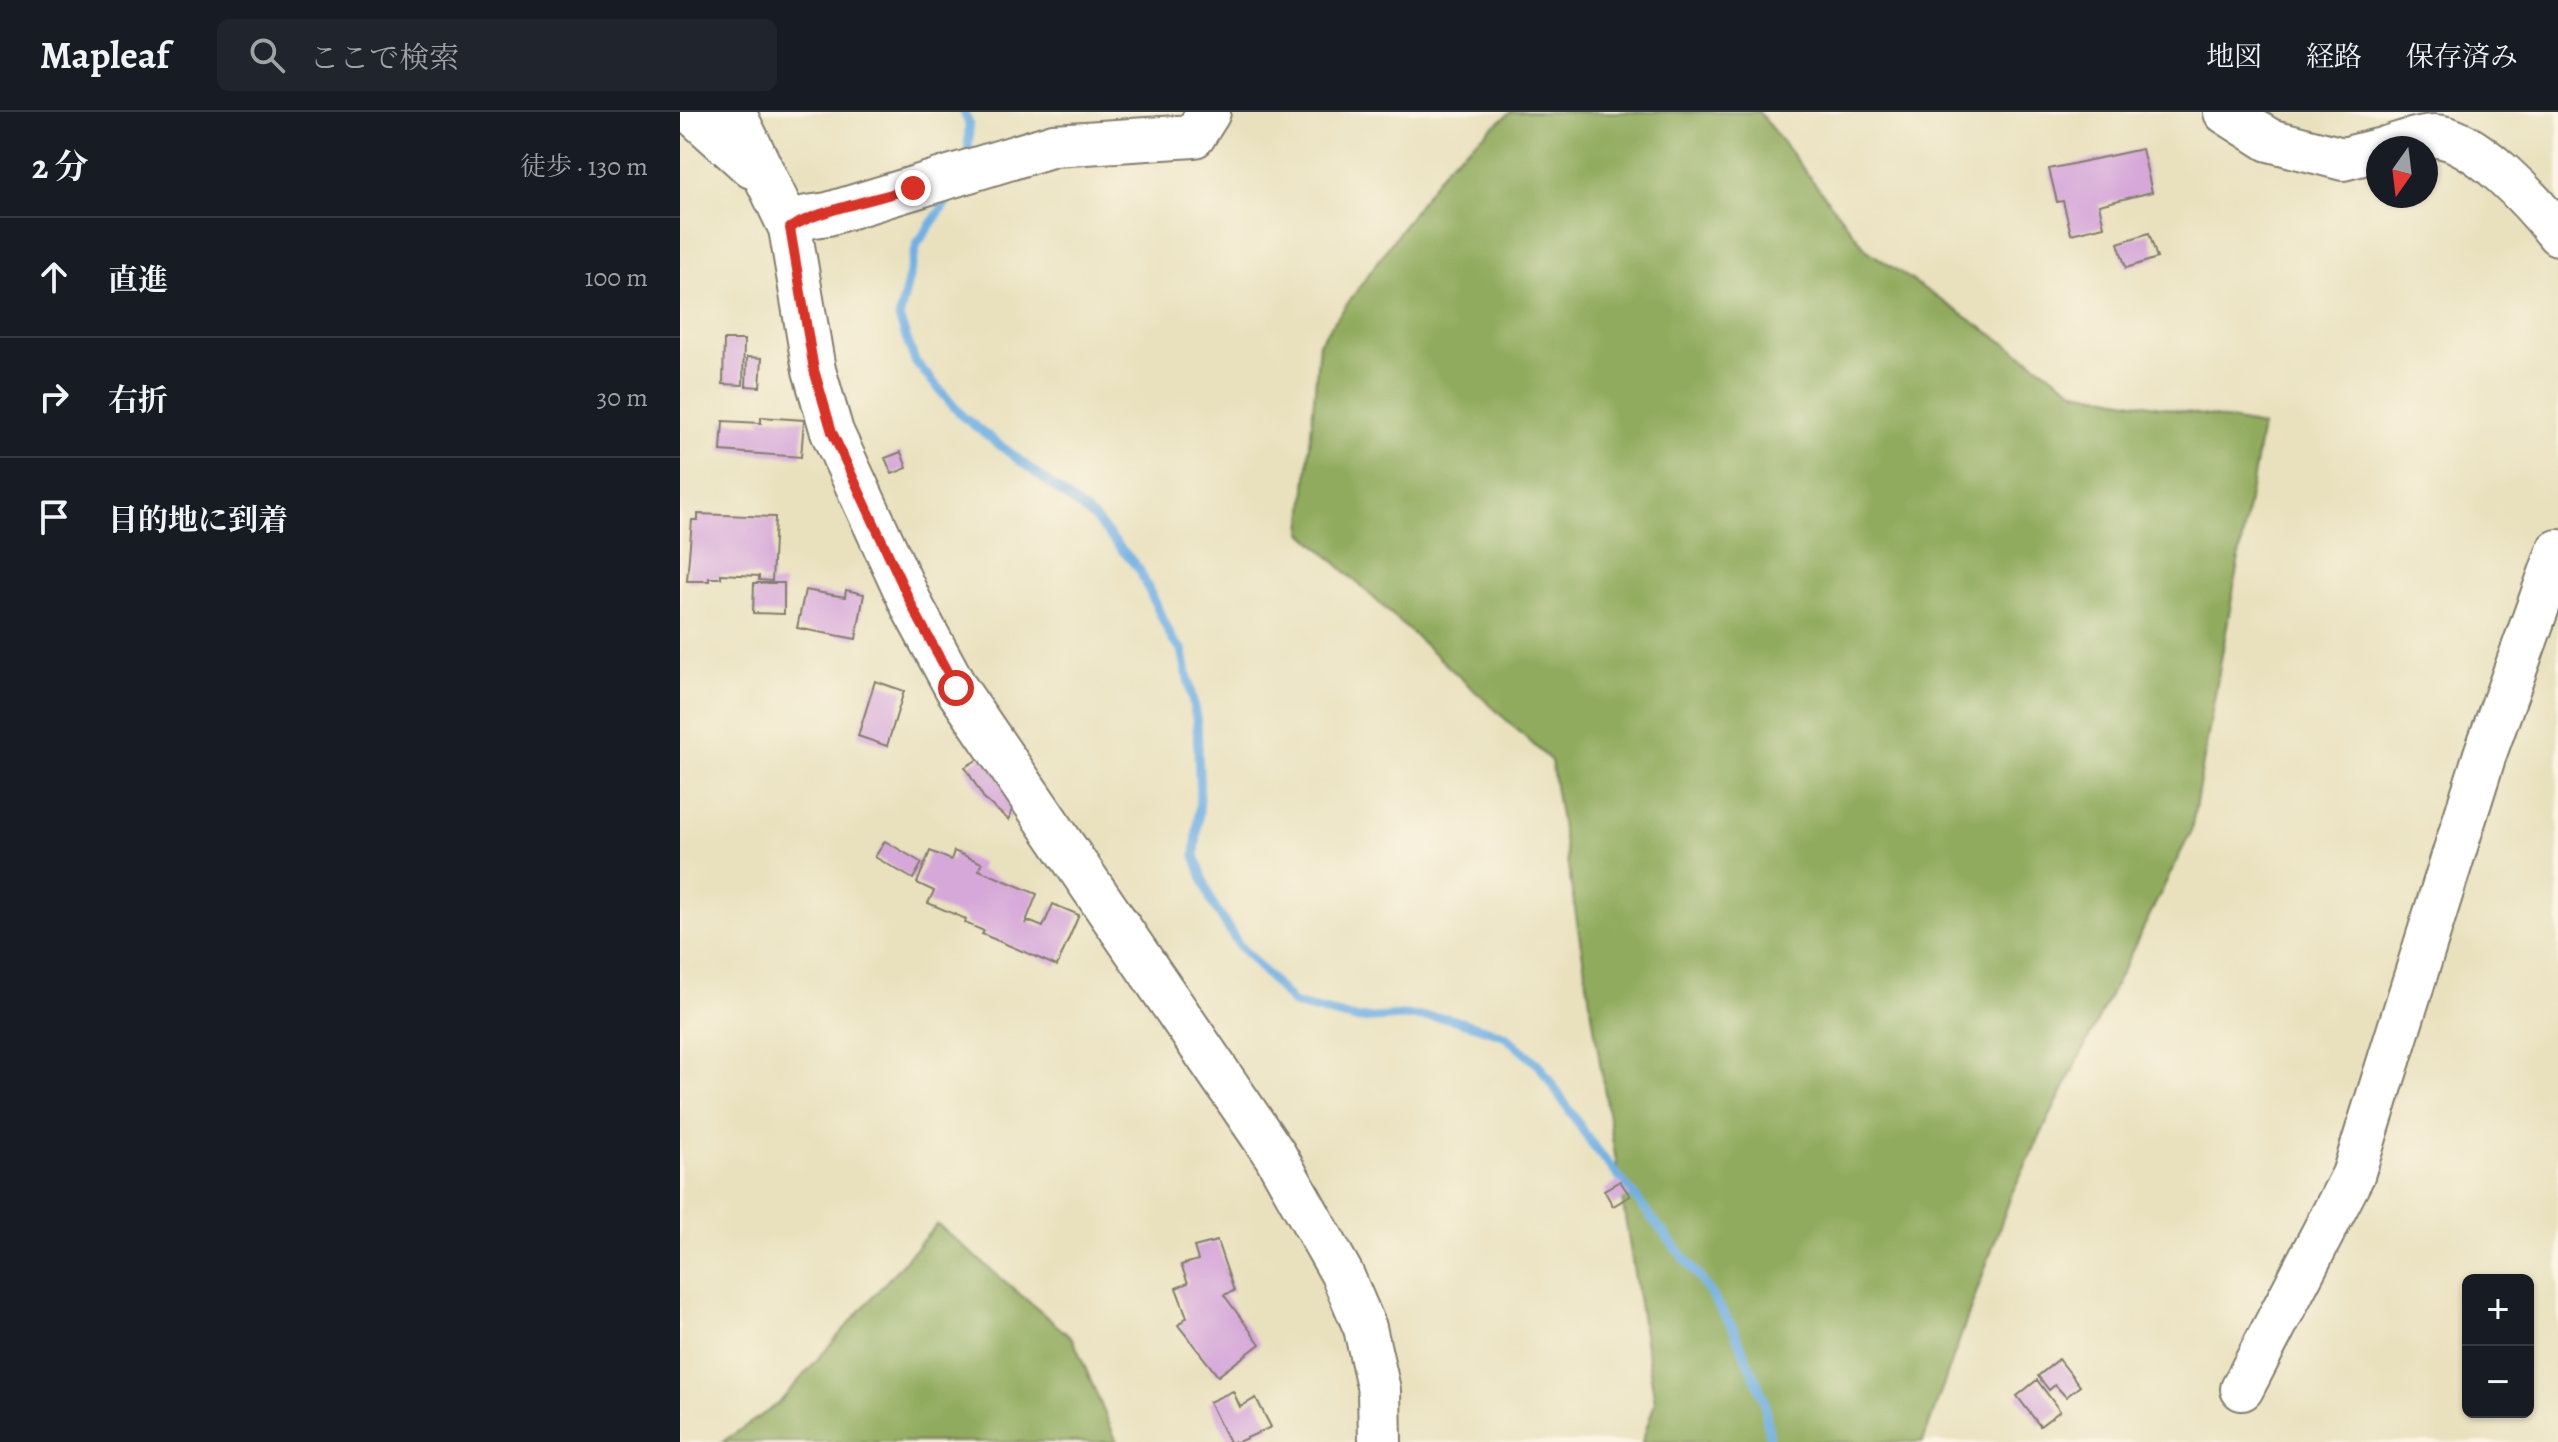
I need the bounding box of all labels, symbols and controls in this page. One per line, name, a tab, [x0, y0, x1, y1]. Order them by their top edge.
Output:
search box	[217, 19, 777, 91]
text: Mapleaf	[40, 29, 169, 81]
icon: search	[245, 33, 289, 77]
text: ここで検索	[309, 38, 459, 78]
text: 地図	[2206, 38, 2262, 76]
text: 経路	[2306, 38, 2362, 76]
text: 保存済み	[2406, 38, 2518, 76]
north arrow	[2366, 136, 2438, 208]
text: 2 分	[32, 143, 88, 190]
text: 徒歩 · 130 m	[520, 149, 648, 184]
route end	[895, 170, 931, 206]
icon: ahead	[32, 255, 76, 299]
text: 直進	[108, 260, 168, 300]
text: 100 m	[585, 260, 648, 295]
icon: right	[32, 375, 76, 419]
text: 右折	[108, 380, 168, 420]
text: 30 m	[597, 380, 648, 415]
icon: arrive	[32, 495, 76, 539]
text: 目的地に到着	[108, 500, 288, 540]
route start	[938, 670, 974, 706]
map controls	[2462, 1274, 2534, 1418]
button: +	[2462, 1274, 2534, 1346]
button: −	[2462, 1346, 2534, 1418]

